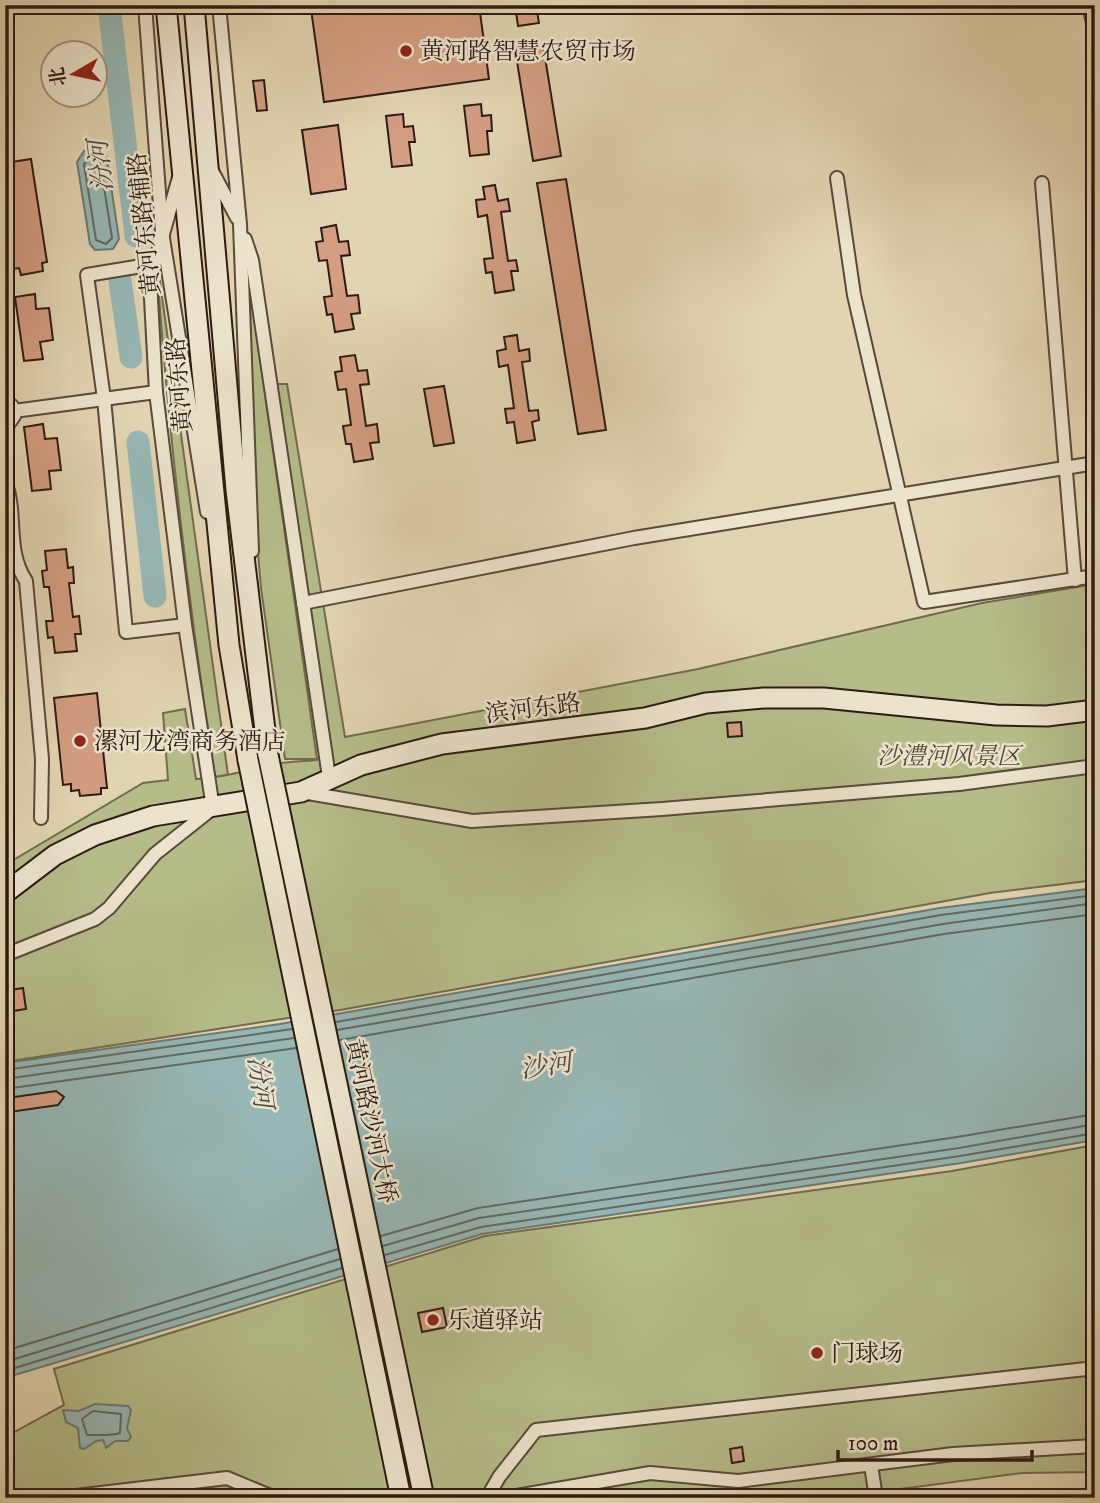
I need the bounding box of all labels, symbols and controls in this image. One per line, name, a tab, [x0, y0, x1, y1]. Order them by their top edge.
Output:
place label: 黄河路智慧农贸市场	[420, 37, 636, 67]
north arrow	[38, 38, 108, 108]
marker: 黄河路智慧农贸市场	[398, 43, 414, 59]
text: 北	[46, 65, 72, 88]
water label: 汾河	[81, 134, 121, 194]
street label: 黄河东路辅路	[123, 151, 167, 297]
street label: 黄河东路	[161, 336, 199, 434]
street label: 滨河东路	[484, 688, 583, 730]
place label: 漯河龙湾商务酒店	[94, 727, 286, 757]
marker: 漯河龙湾商务酒店	[72, 733, 88, 749]
park label: 沙澧河风景区	[877, 742, 1024, 772]
street label: 黄河路沙河大桥	[338, 1036, 402, 1206]
water label: 沙河	[518, 1045, 578, 1087]
water label: 汾河	[240, 1054, 280, 1114]
place label: 乐道驿站	[447, 1306, 543, 1336]
marker: 乐道驿站	[425, 1312, 441, 1328]
place label: 门球场	[831, 1339, 903, 1369]
marker: 门球场	[809, 1345, 825, 1361]
scale bar	[838, 1419, 1032, 1463]
text: 100 m	[848, 1431, 899, 1457]

